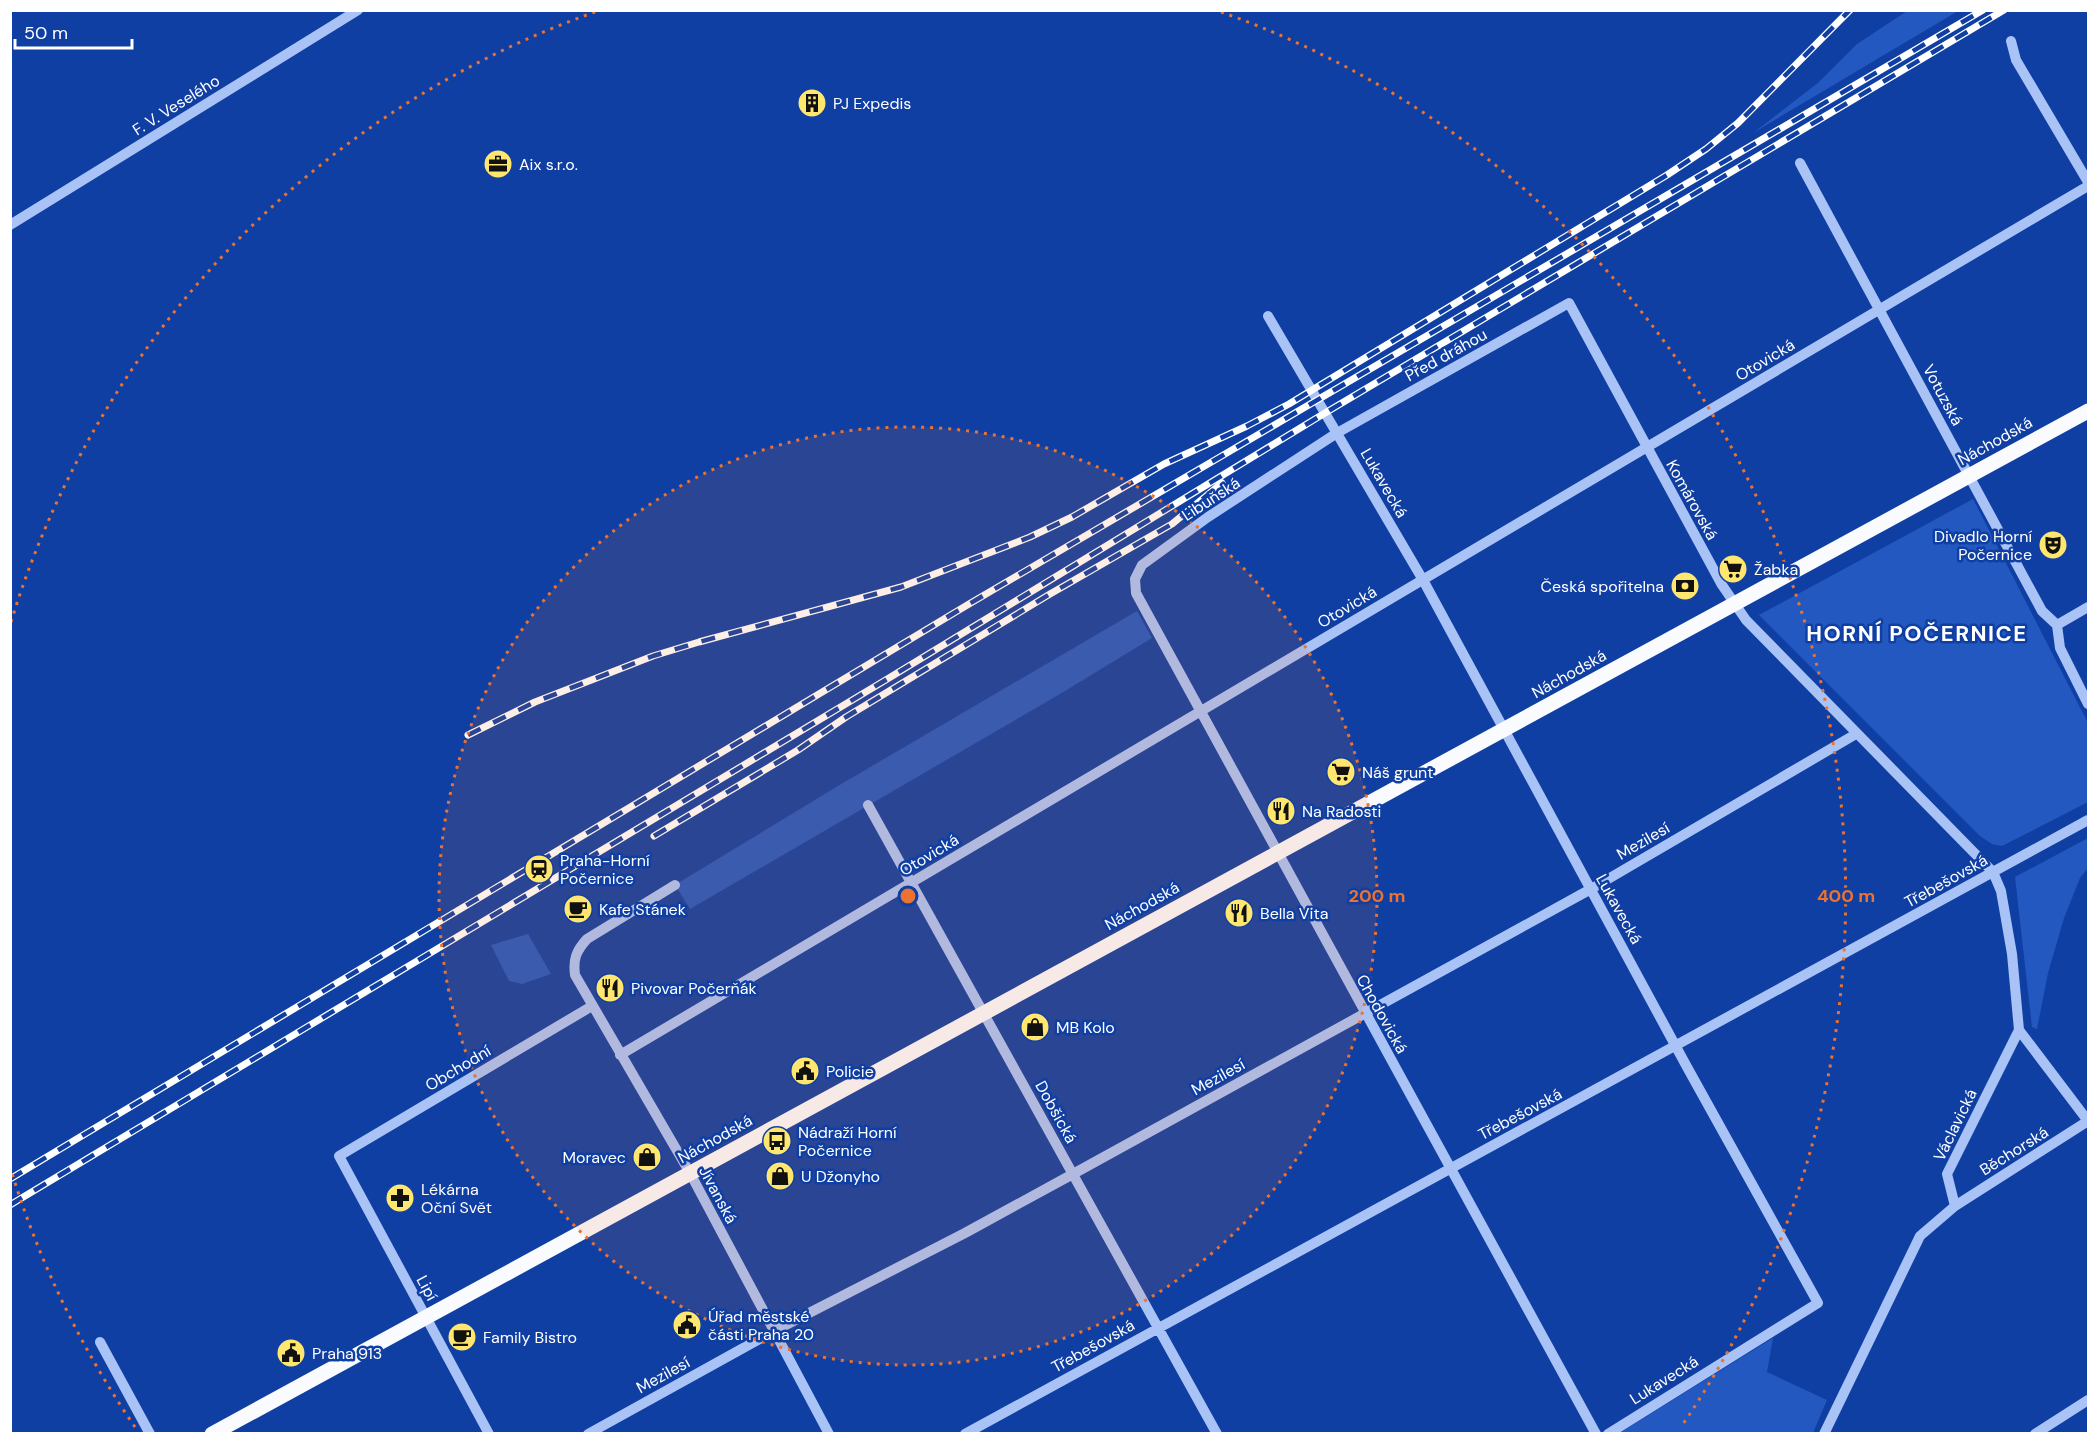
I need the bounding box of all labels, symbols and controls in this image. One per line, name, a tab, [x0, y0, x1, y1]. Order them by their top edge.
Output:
scale bar	[15, 12, 132, 50]
text: 50 m	[24, 21, 68, 45]
street label: F. V. Veselého	[128, 70, 224, 140]
building icon: PJ Expedis	[796, 87, 828, 119]
place label: PJ Expedis	[833, 93, 911, 114]
office icon: Aix s.r.o.	[482, 148, 514, 180]
place label: Aix s.r.o.	[519, 154, 578, 175]
street label: Před dráhou	[1401, 324, 1491, 386]
street label: Otovická	[1731, 334, 1799, 386]
street label: Votuzská	[1918, 361, 1968, 429]
street label: Náchodská	[1954, 412, 2036, 470]
street label: Lukavecká	[1356, 444, 1412, 522]
street label: Komárovská	[1661, 456, 1723, 544]
street label: Libuňská	[1178, 472, 1244, 526]
place label: Divadlo Horní Počernice	[1934, 526, 2032, 565]
theatre icon: Divadlo Horní Počernice	[2037, 529, 2069, 561]
supermarket icon: Žabka	[1717, 553, 1749, 585]
place label: Žabka	[1754, 559, 1798, 580]
bank icon: Česká spořitelna	[1669, 570, 1701, 602]
place label: Česká spořitelna	[1541, 576, 1664, 597]
street label: Otovická	[1313, 581, 1381, 633]
district label: HORNÍ POČERNICE	[1806, 619, 2028, 648]
street label: Náchodská	[1528, 645, 1610, 703]
supermarket icon: Náš grunt	[1325, 756, 1357, 788]
place label: Náš grunt	[1362, 762, 1434, 783]
restaurant icon: Na Radosti	[1265, 795, 1297, 827]
place label: Na Radosti	[1302, 801, 1381, 822]
street label: Mezilesí	[1613, 817, 1674, 865]
street label: Otovická	[895, 829, 963, 881]
place label: Praha-Horní Počernice	[560, 850, 650, 889]
street label: Třebešovská	[1901, 850, 1991, 912]
station icon: Praha-Horní Počernice	[523, 853, 555, 885]
street label: Lukavecká	[1591, 870, 1647, 948]
street label: Náchodská	[1101, 877, 1183, 935]
text: 200 m	[1349, 884, 1405, 908]
text: 400 m	[1817, 884, 1875, 908]
centre of rings	[898, 886, 918, 906]
cafe icon: Kafe Stánek	[562, 893, 594, 925]
restaurant icon: Bella Vita	[1223, 897, 1255, 929]
place label: Kafe Stánek	[599, 899, 686, 920]
place label: Bella Vita	[1260, 903, 1328, 924]
street label: Chodovická	[1352, 971, 1412, 1057]
restaurant icon: Pivovar Počerňák	[594, 972, 626, 1004]
place label: Pivovar Počerňák	[631, 978, 757, 999]
shop icon: MB Kolo	[1019, 1011, 1051, 1043]
place label: MB Kolo	[1056, 1017, 1115, 1038]
street label: Obchodní	[421, 1040, 495, 1096]
street label: Mezilesí	[1188, 1054, 1249, 1100]
public building icon: Policie	[789, 1055, 821, 1087]
place label: Policie	[826, 1061, 874, 1082]
street label: Dobšická	[1030, 1077, 1082, 1147]
street label: Třebešovská	[1475, 1083, 1565, 1145]
street label: Václavická	[1929, 1085, 1981, 1165]
street label: Náchodská	[674, 1110, 756, 1168]
place label: Nádraží Horní Počernice	[798, 1122, 897, 1161]
street label: Běchorská	[1976, 1122, 2052, 1180]
bus stop icon: Nádraží Horní Počernice	[761, 1125, 793, 1157]
shop icon: Moravec	[631, 1141, 663, 1173]
place label: Moravec	[562, 1147, 626, 1168]
shop icon: U Džonyho	[764, 1160, 796, 1192]
street label: Jívanská	[694, 1163, 742, 1227]
place label: U Džonyho	[801, 1166, 880, 1187]
place label: Lékárna Oční Svět	[421, 1179, 492, 1218]
pharmacy icon: Lékárna Oční Svět	[384, 1182, 416, 1214]
street label: Lipí	[412, 1272, 443, 1305]
place label: Úřad městské části Praha 20	[708, 1306, 814, 1345]
public building icon: Úřad městské části Praha 20	[671, 1309, 703, 1341]
street label: Třebešovská	[1048, 1315, 1138, 1377]
cafe icon: Family Bistro	[446, 1321, 478, 1353]
place label: Family Bistro	[483, 1327, 577, 1348]
public building icon: Praha 913	[275, 1337, 307, 1369]
place label: Praha 913	[312, 1343, 382, 1364]
street label: Lukavecká	[1626, 1351, 1702, 1409]
street label: Mezilesí	[633, 1352, 694, 1398]

